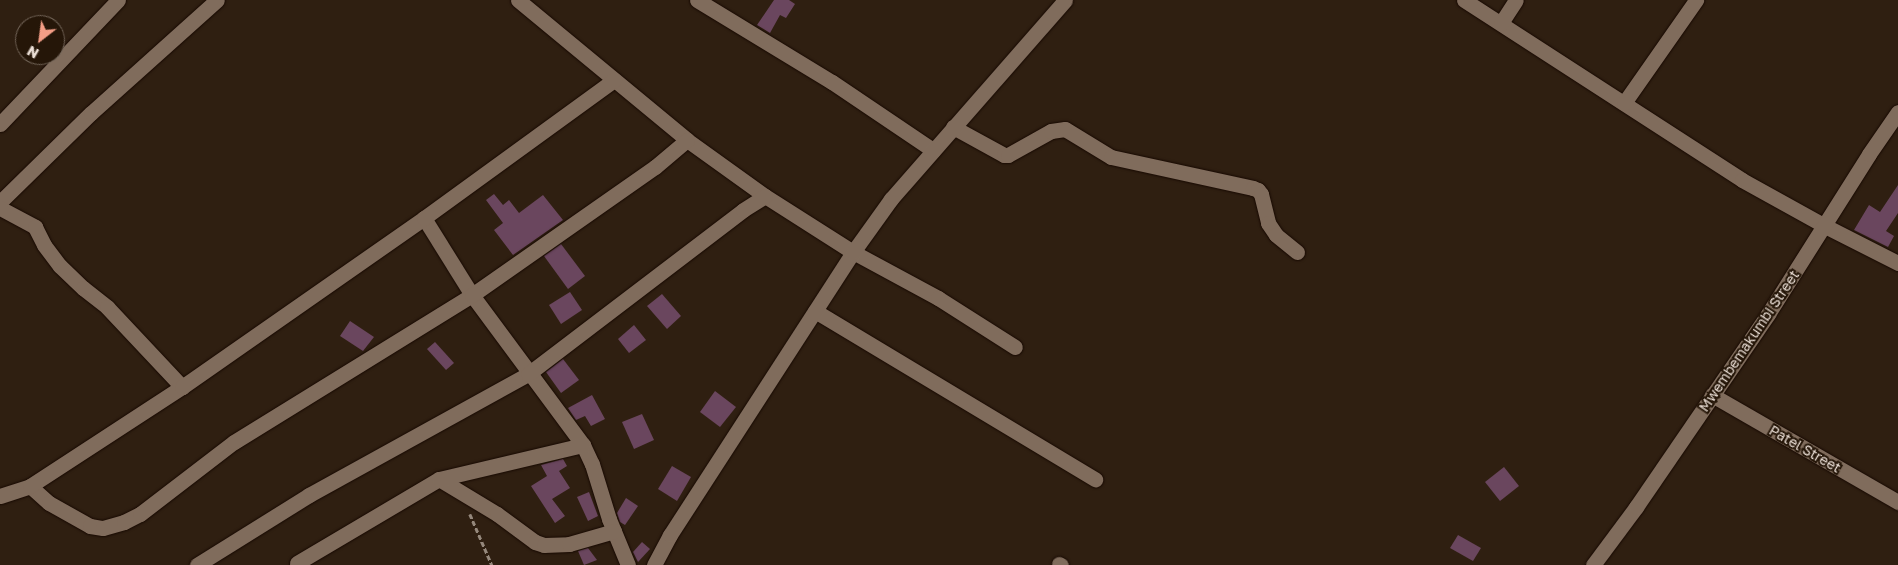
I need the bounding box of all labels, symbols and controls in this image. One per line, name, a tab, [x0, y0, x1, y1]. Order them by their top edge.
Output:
north arrow	[15, 15, 65, 65]
text: N	[24, 43, 42, 63]
street label: Mwembemakumbi Street	[1695, 267, 1803, 415]
street label: Patel Street	[1766, 422, 1844, 476]

